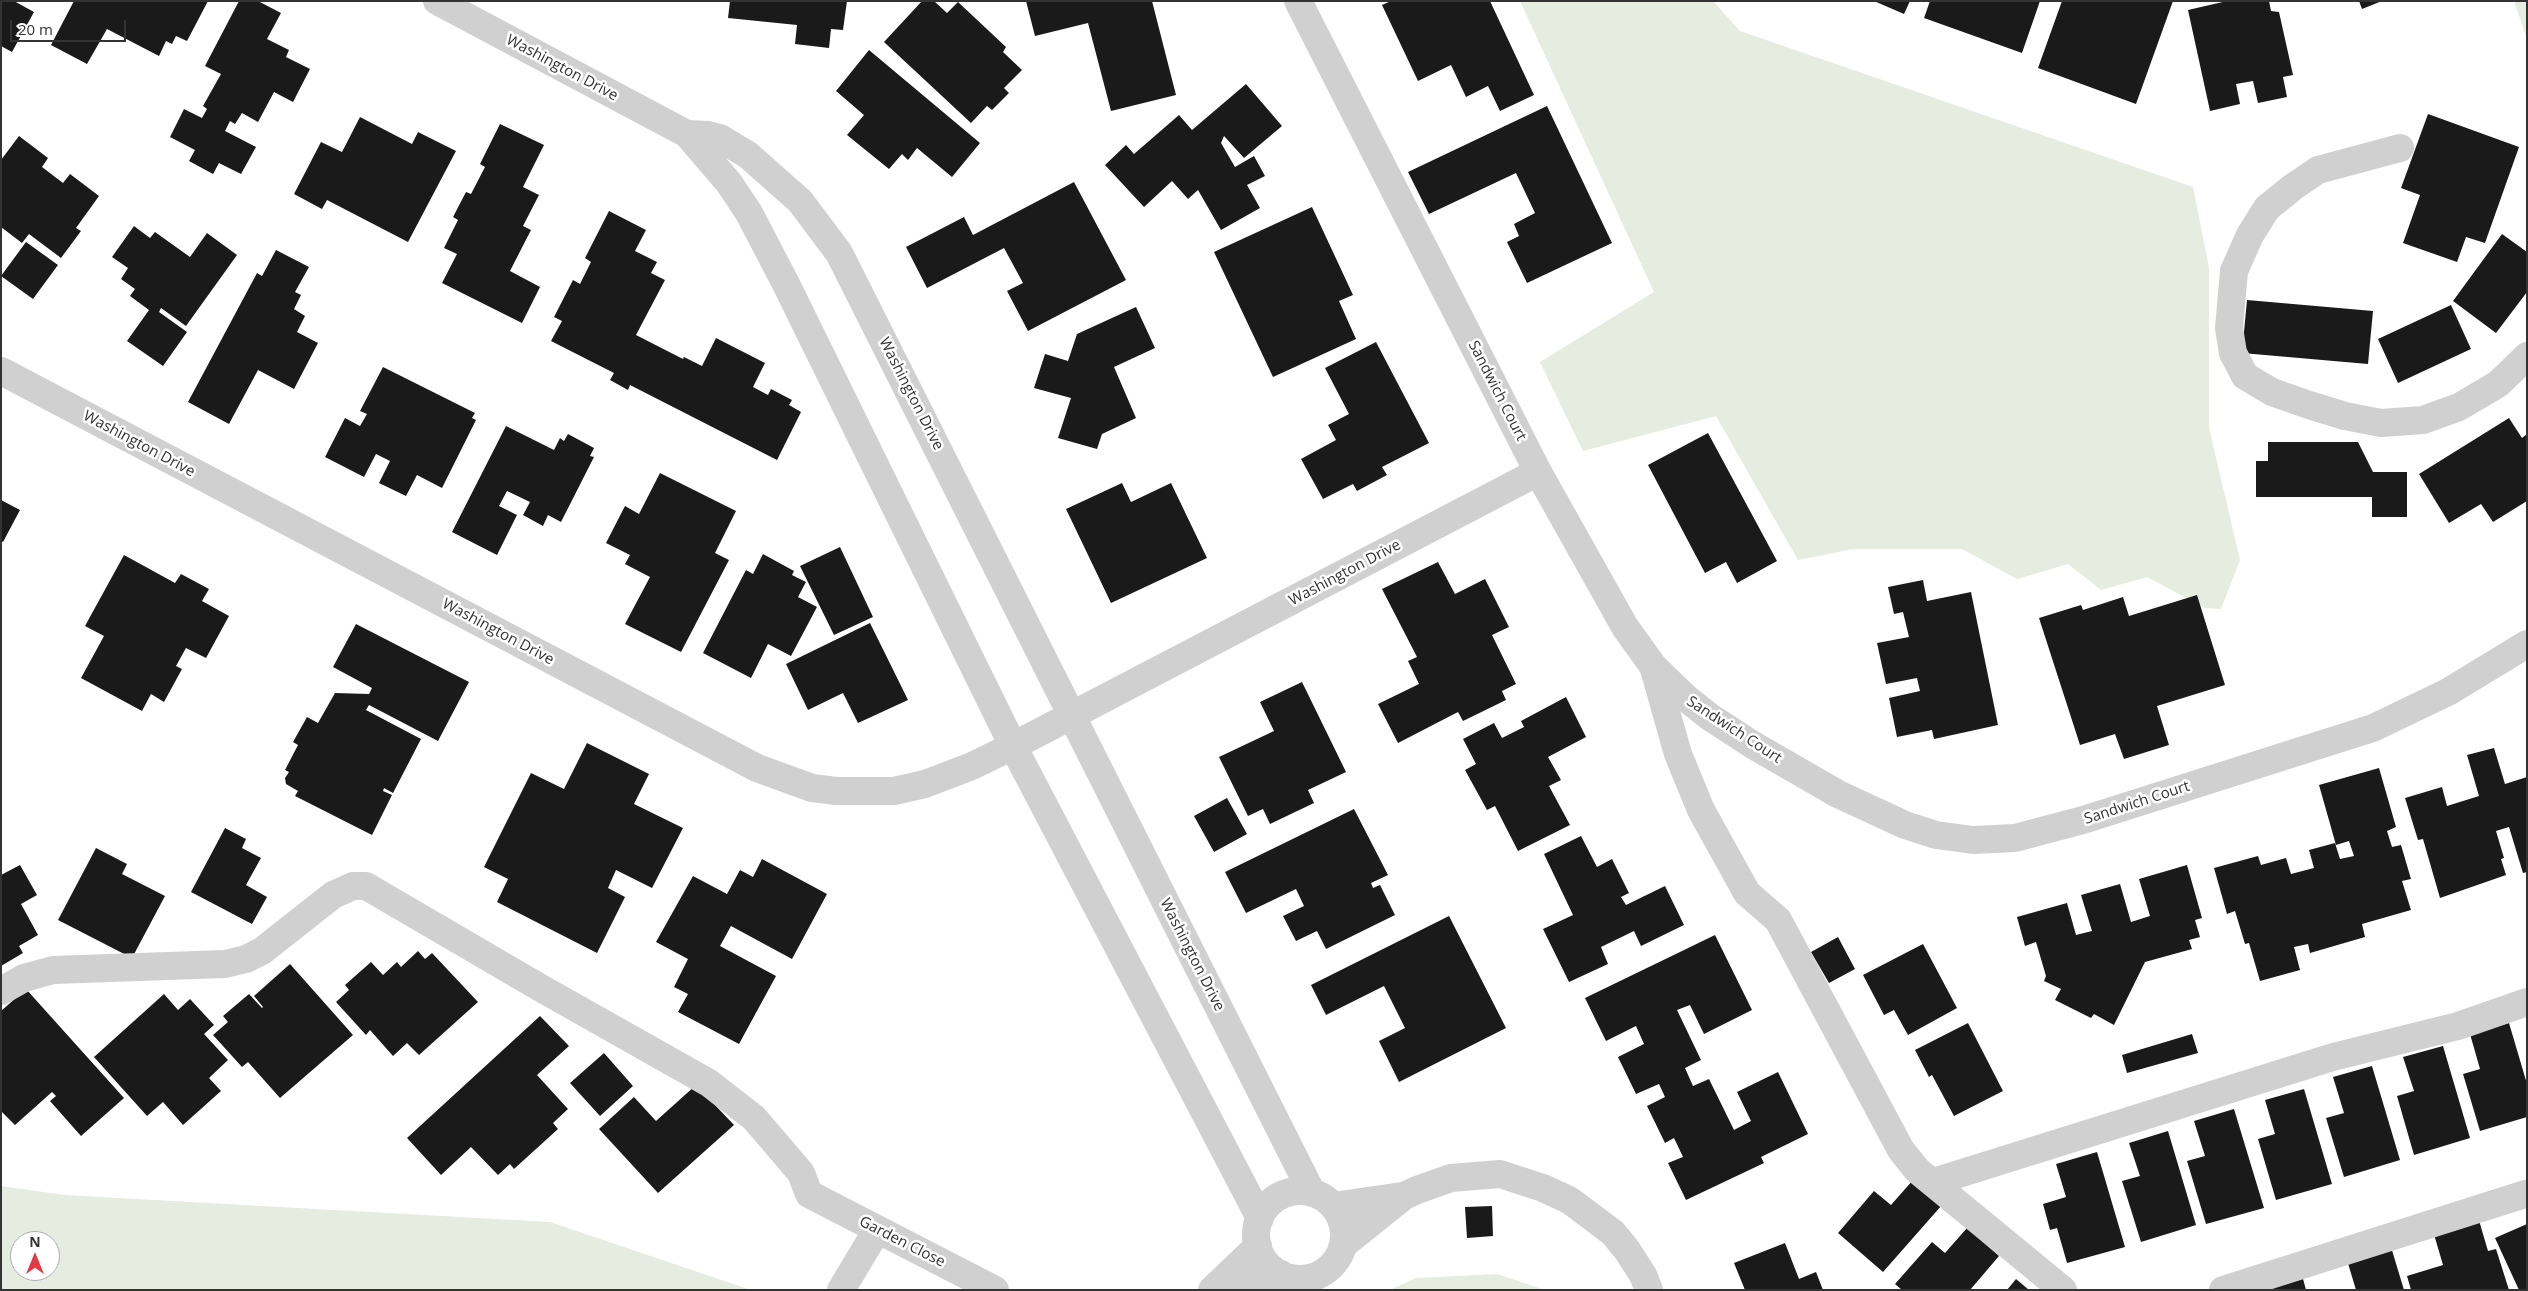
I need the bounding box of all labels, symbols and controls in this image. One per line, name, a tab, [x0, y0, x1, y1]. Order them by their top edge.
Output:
scale bar	[12, 10, 129, 42]
text: 20 m	[18, 19, 53, 39]
street label: Washington Drive	[503, 31, 621, 105]
street label: Washington Drive	[875, 335, 947, 453]
street label: Sandwich Court	[1464, 338, 1530, 444]
street label: Washington Drive	[80, 407, 198, 481]
street label: Washington Drive	[1286, 536, 1404, 610]
street label: Washington Drive	[439, 595, 557, 669]
street label: Sandwich Court	[1683, 693, 1785, 767]
street label: Sandwich Court	[2082, 777, 2192, 829]
street label: Washington Drive	[1156, 896, 1228, 1014]
street label: Garden Close	[856, 1213, 948, 1271]
north arrow	[10, 1231, 60, 1281]
text: N	[29, 1232, 41, 1251]

